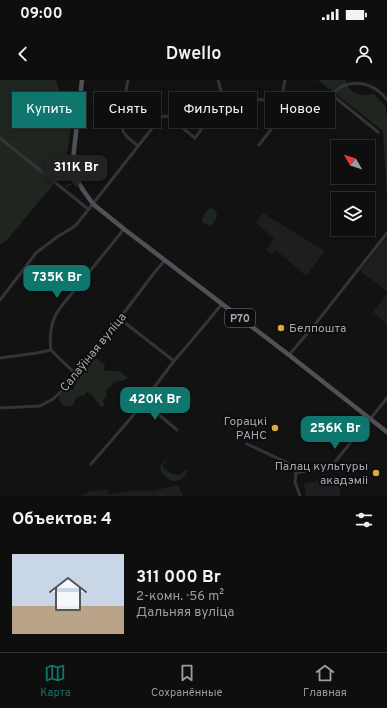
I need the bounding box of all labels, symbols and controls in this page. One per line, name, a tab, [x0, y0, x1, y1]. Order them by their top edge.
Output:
text: 09:00	[20, 5, 63, 24]
icon: back	[12, 43, 34, 65]
text: Dwello	[166, 43, 221, 66]
icon: person	[353, 43, 375, 65]
chip: Купить	[12, 92, 86, 128]
chip: Снять	[94, 92, 161, 128]
chip: Фильтры	[169, 92, 257, 128]
chip: Новое	[265, 92, 335, 128]
north arrow	[331, 140, 375, 184]
map controls	[331, 140, 375, 236]
pin: 311K Br	[39, 155, 113, 189]
text: 311K Br	[54, 160, 98, 176]
button: layers	[331, 192, 375, 236]
pin: 735K Br	[20, 265, 94, 299]
text: 735K Br	[32, 270, 82, 286]
road number: Р70	[225, 309, 255, 327]
street label: Салаўіная вуліца	[57, 310, 131, 395]
place label: Белпошта	[289, 321, 346, 337]
marker: Белпошта	[276, 323, 286, 333]
pin: 420K Br	[118, 387, 192, 421]
text: 420K Br	[129, 392, 181, 408]
place label: Горацкі РАНС	[224, 414, 267, 444]
pin: 256K Br	[298, 416, 372, 450]
text: 256K Br	[310, 421, 360, 437]
marker: Горацкі РАНС	[270, 423, 280, 433]
place label: Палац культуры акадэміі	[275, 459, 368, 489]
marker: Палац культуры акадэміі	[371, 468, 381, 478]
text: Объектов: 4	[12, 509, 112, 531]
icon: filters	[353, 509, 375, 531]
text: 311 000 Br	[136, 567, 221, 589]
icon: home	[44, 570, 92, 618]
text: 2-комн. · 56 m²	[136, 589, 224, 605]
text: Дальняя вуліца	[136, 605, 234, 621]
tab: Карта	[40, 662, 70, 700]
tab: Сохранённые	[151, 662, 222, 700]
tab: Главная	[303, 662, 347, 700]

